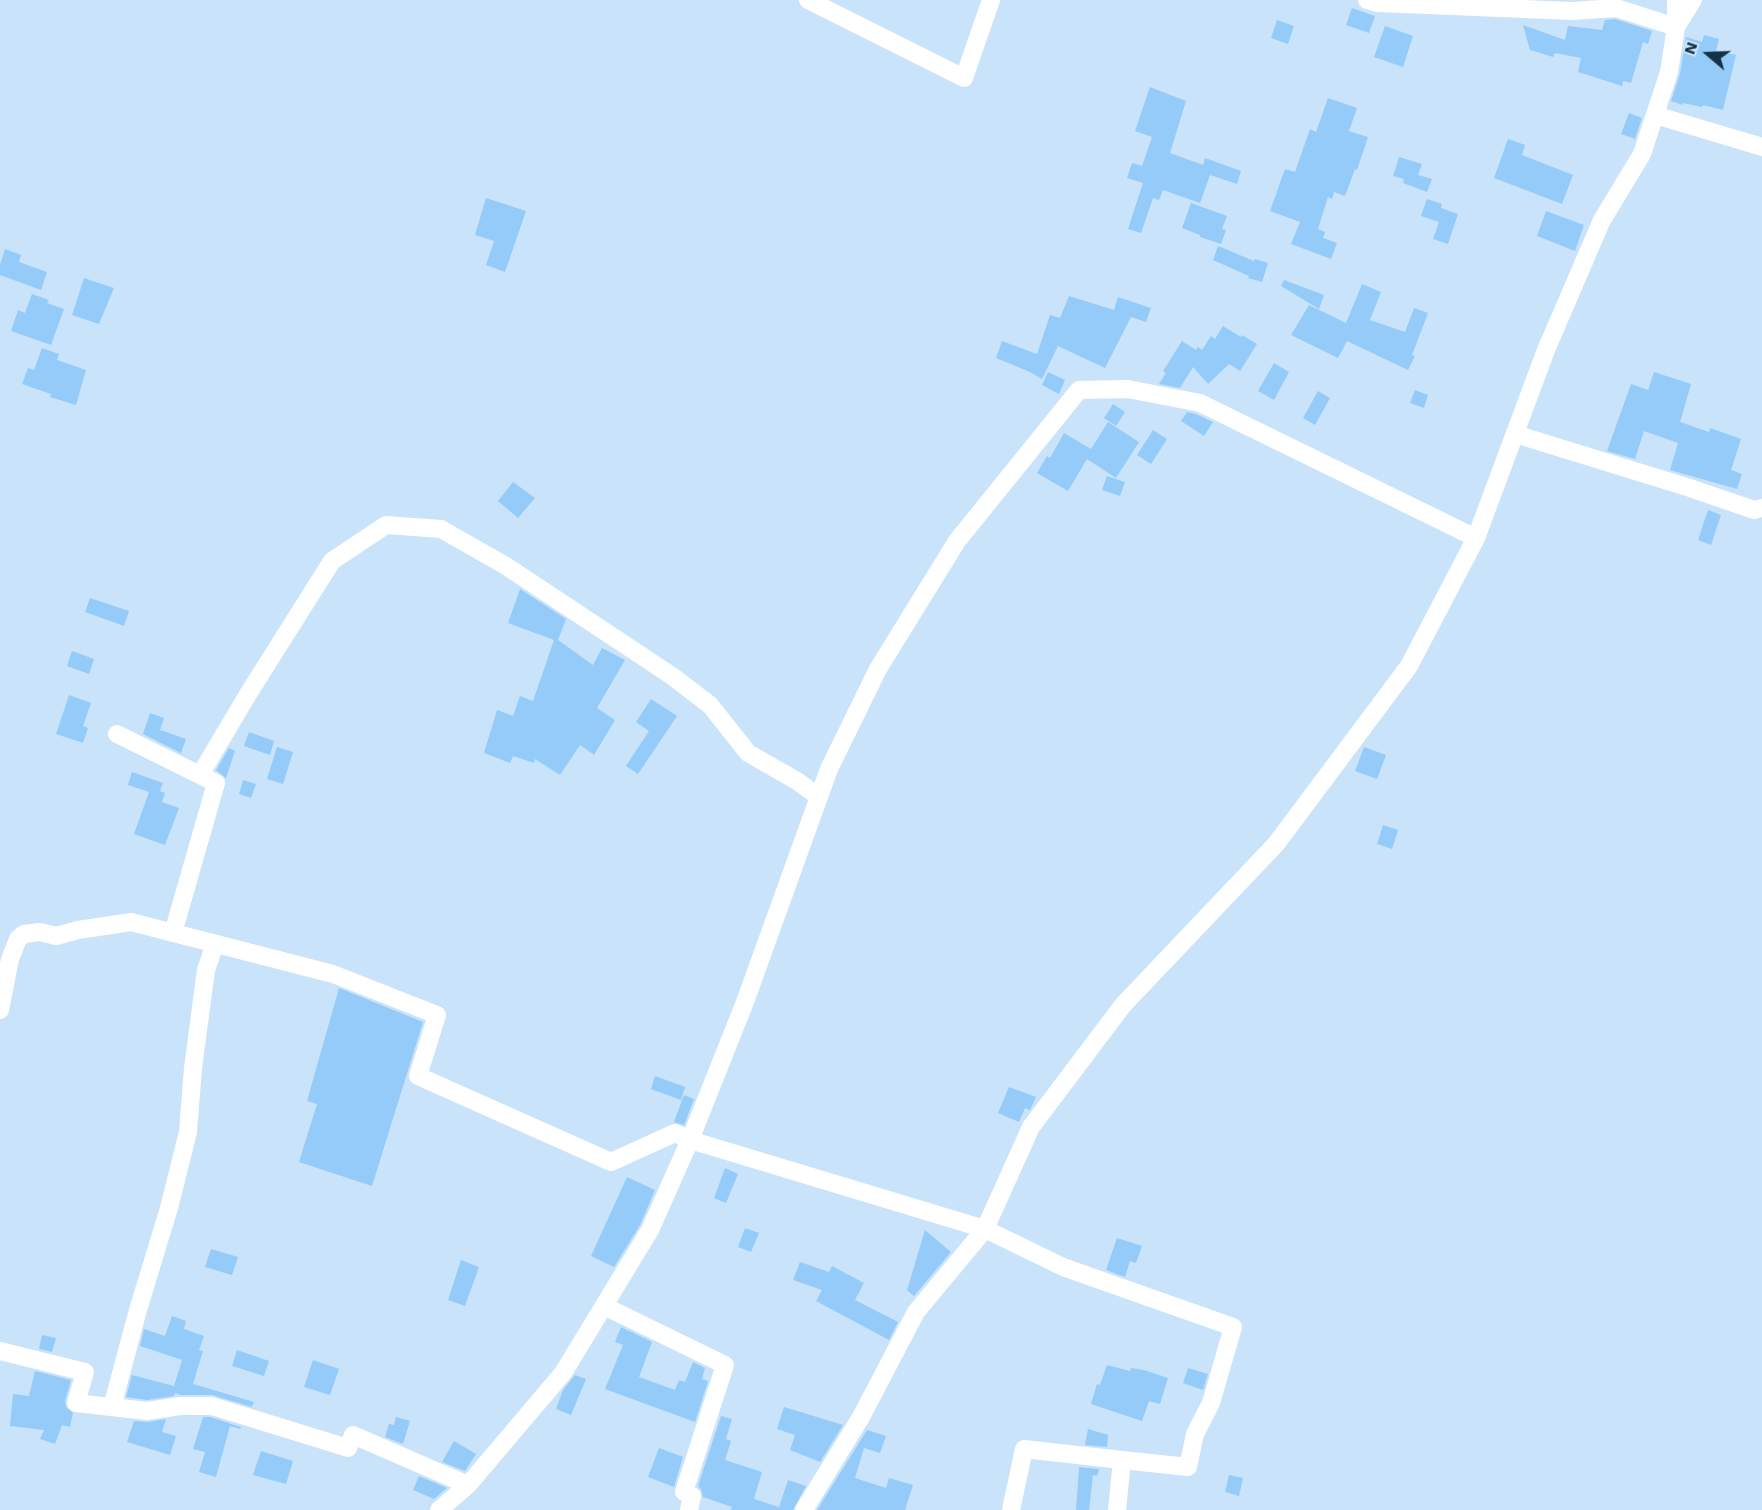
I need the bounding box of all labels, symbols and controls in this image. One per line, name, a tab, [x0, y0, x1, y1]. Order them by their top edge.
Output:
north arrow	[1678, 24, 1738, 84]
text: N	[1680, 39, 1701, 57]

